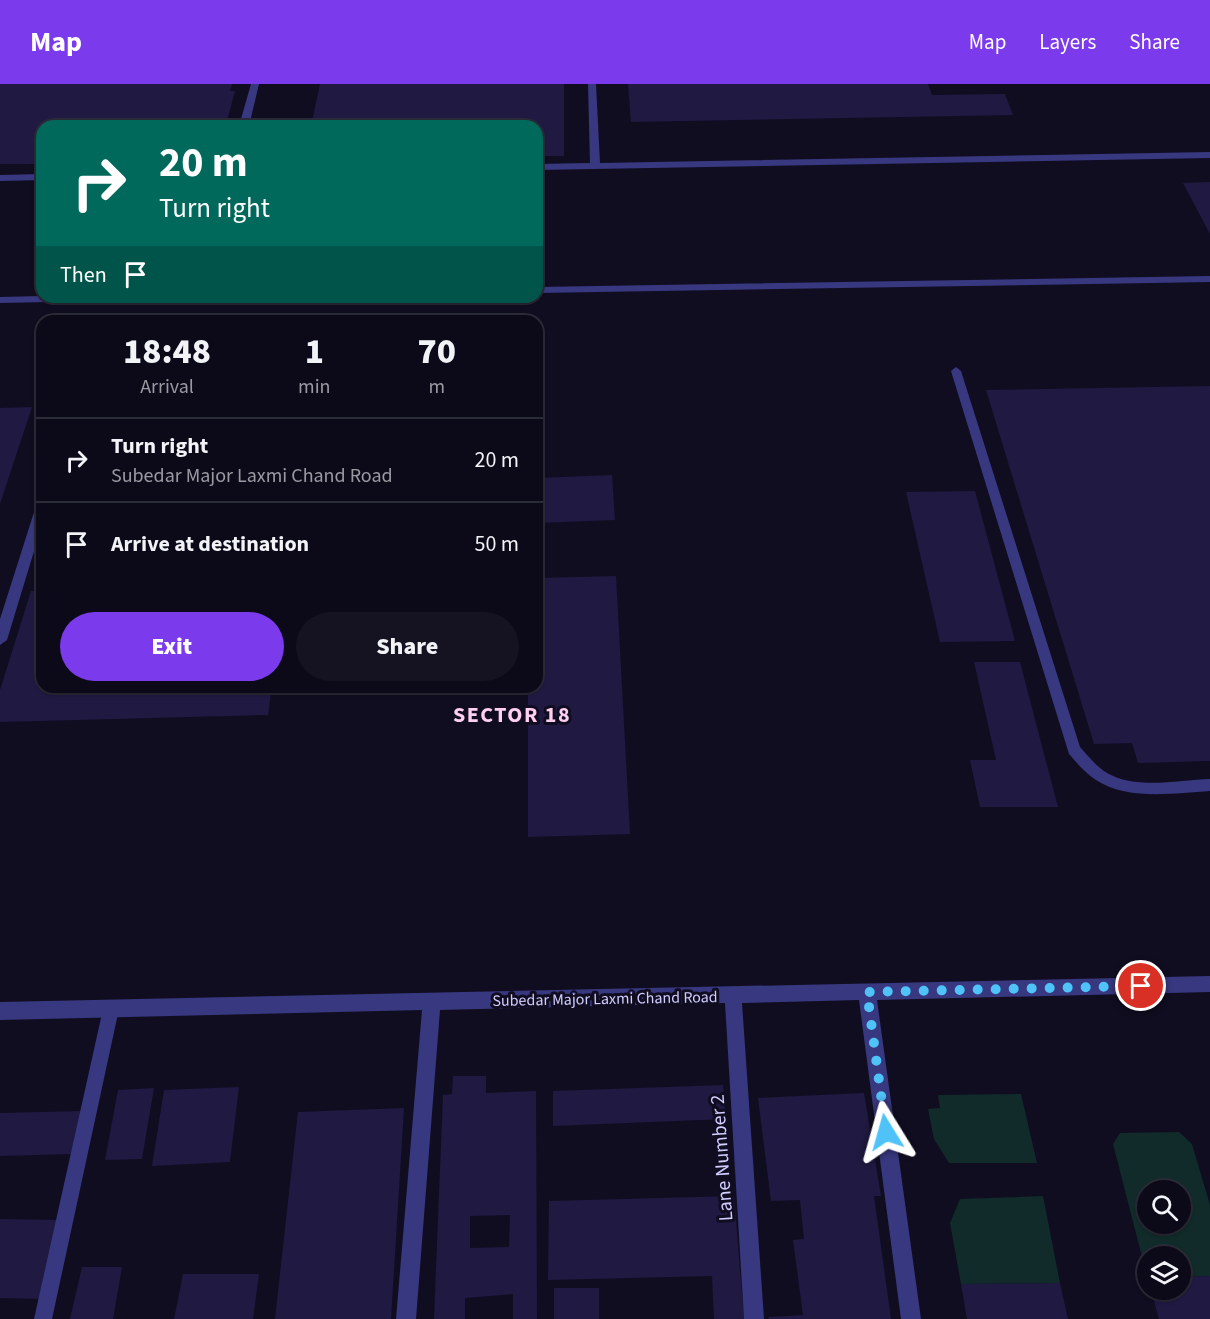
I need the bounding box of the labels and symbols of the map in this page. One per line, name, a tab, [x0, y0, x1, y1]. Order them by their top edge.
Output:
district label: SECTOR 18	[453, 699, 571, 731]
pin	[1115, 960, 1166, 1011]
street label: Subedar Major Laxmi Chand Road	[492, 986, 718, 1012]
street label: Lane Number 2	[704, 1094, 740, 1222]
position arrow	[854, 1100, 918, 1164]

